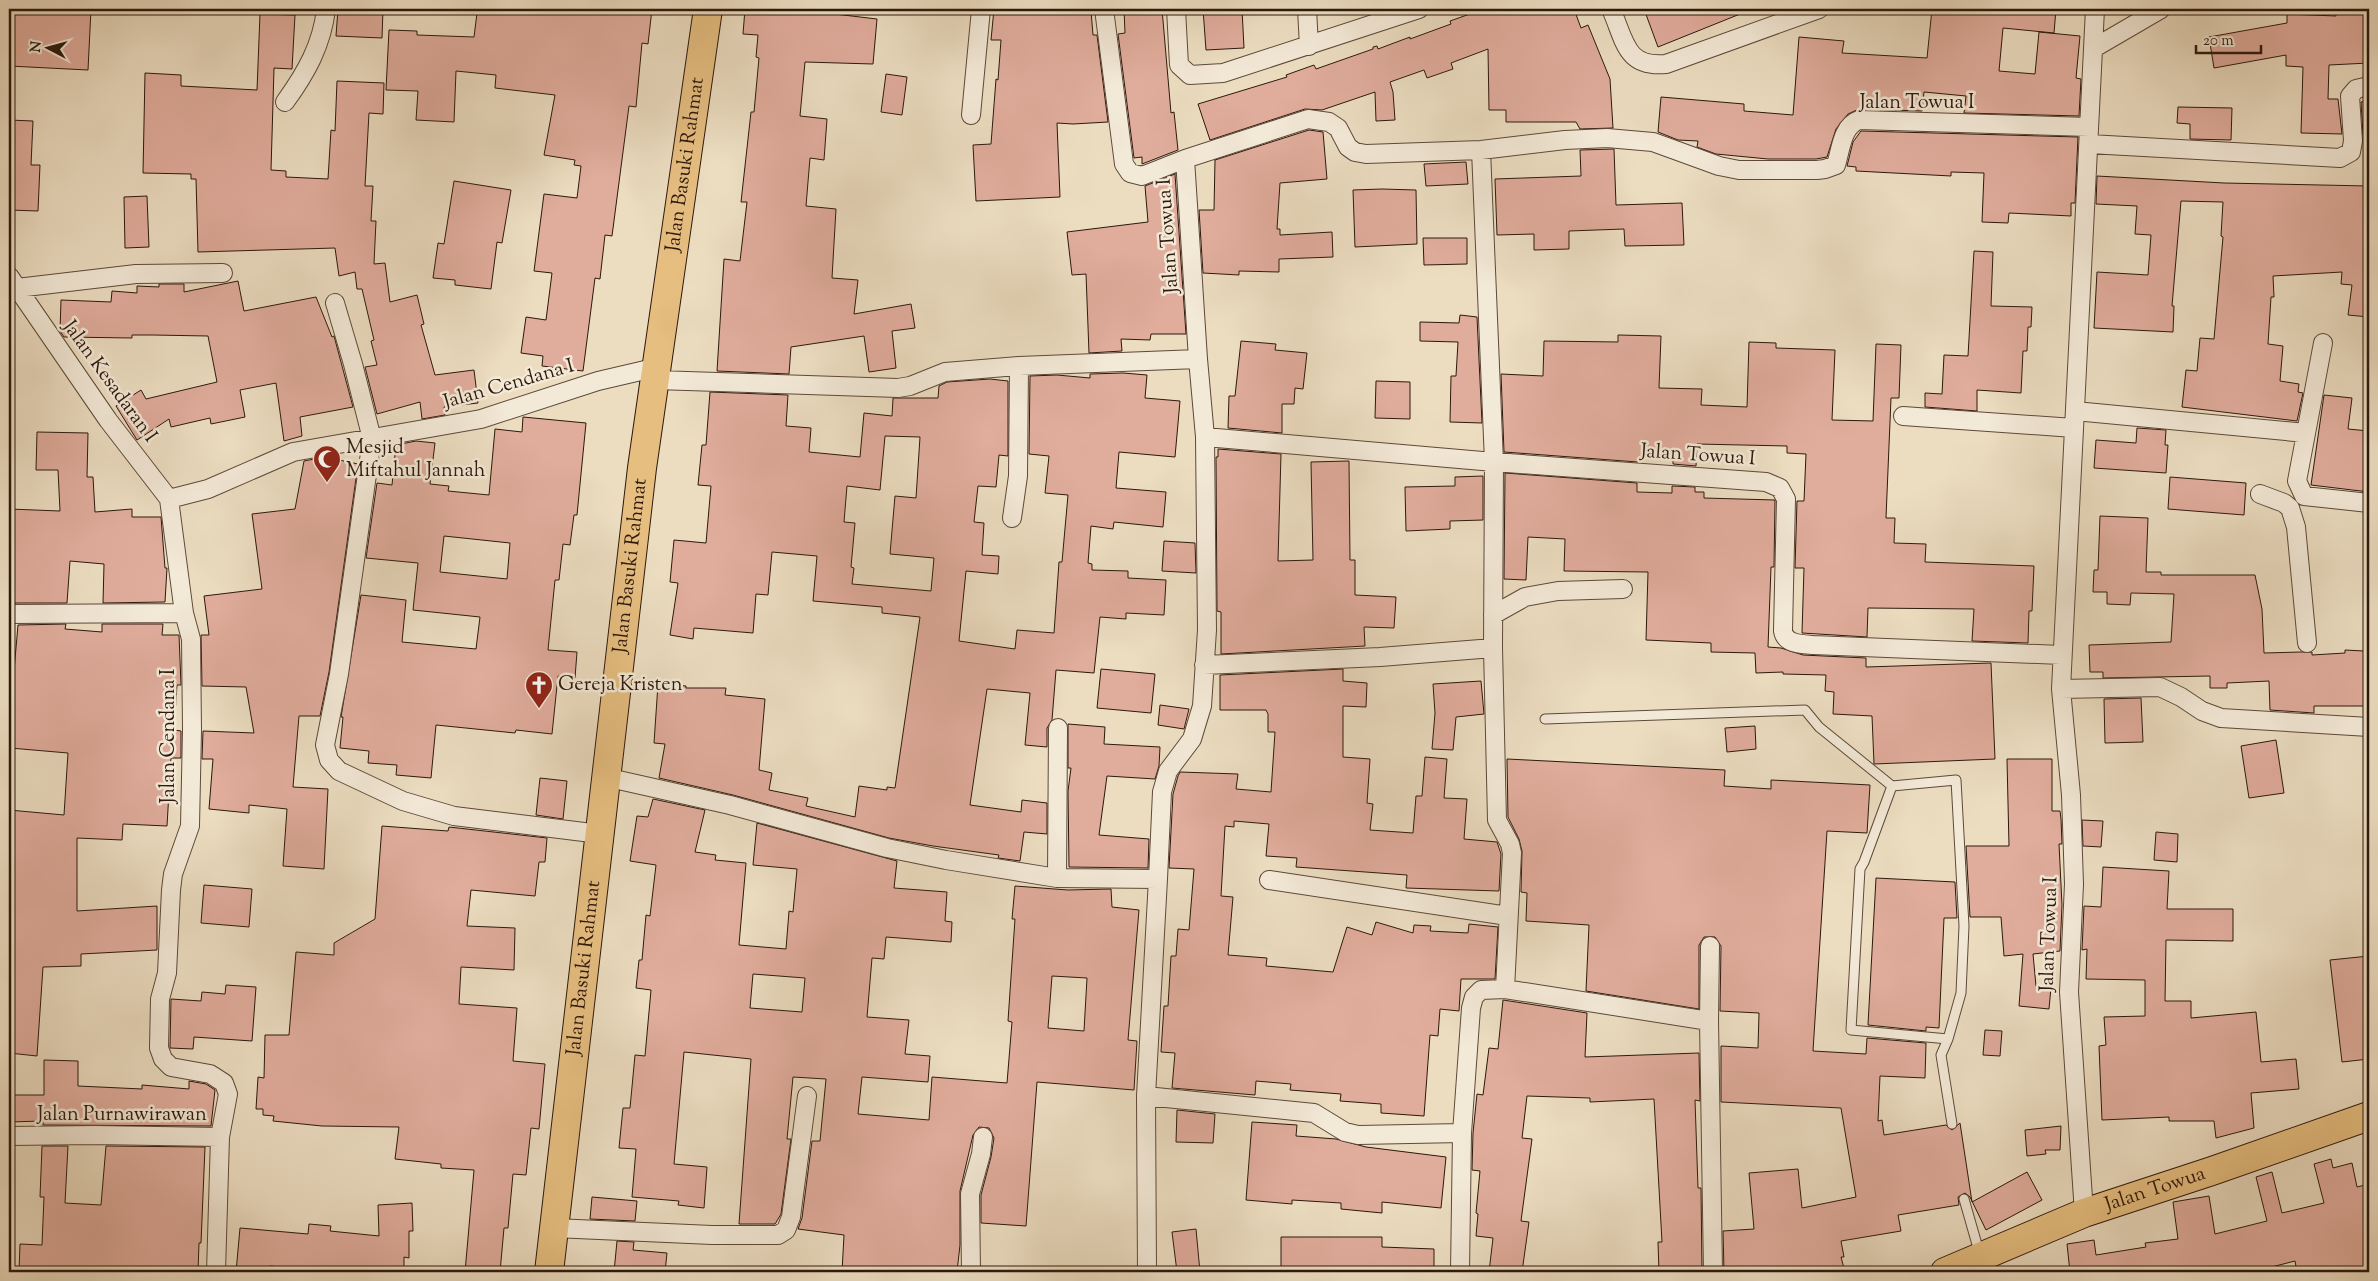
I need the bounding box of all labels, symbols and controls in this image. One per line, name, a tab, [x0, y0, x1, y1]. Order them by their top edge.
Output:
north arrow	[22, 22, 72, 72]
scale bar	[2196, 22, 2260, 54]
text: 20 m	[2203, 31, 2234, 52]
text: N	[27, 40, 48, 53]
street label: Jalan Basuki Rahmat	[659, 75, 713, 255]
street label: Jalan Towua I	[1858, 89, 1975, 118]
street label: Jalan Towua I	[1150, 177, 1188, 295]
street label: Jalan Kesadaran I	[54, 314, 164, 450]
street label: Jalan Cendana I	[439, 352, 578, 418]
place label: Mesjid Miftahul Jannah	[346, 434, 486, 486]
street label: Jalan Towua I	[1639, 437, 1757, 475]
mosque icon: Mesjid Miftahul Jannah	[312, 444, 342, 483]
street label: Jalan Basuki Rahmat	[606, 477, 655, 656]
street label: Jalan Cendana I	[155, 668, 184, 804]
church icon: Gereja Kristen	[524, 670, 554, 709]
place label: Gereja Kristen	[558, 671, 683, 700]
street label: Jalan Towua I	[2033, 876, 2067, 993]
street label: Jalan Basuki Rahmat	[560, 879, 609, 1058]
street label: Jalan Purnawirawan	[36, 1101, 207, 1130]
street label: Jalan Towua	[2100, 1160, 2209, 1220]

